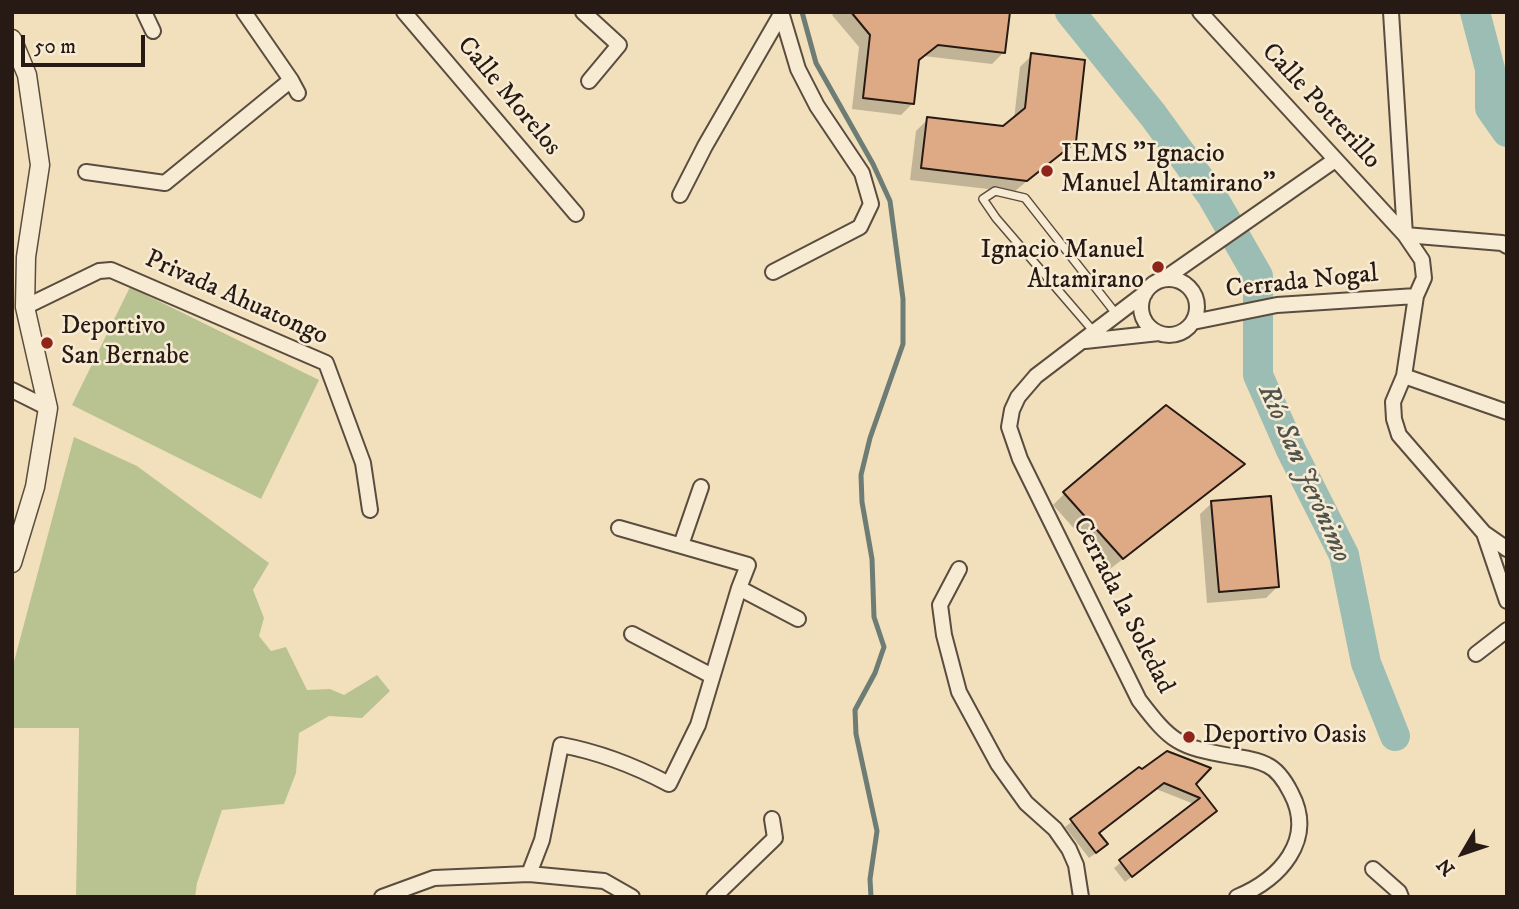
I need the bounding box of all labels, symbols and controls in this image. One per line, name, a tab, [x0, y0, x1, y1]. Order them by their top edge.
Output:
scale bar	[24, 21, 149, 65]
street label: Calle Morelos	[449, 31, 567, 163]
text: 50 m	[34, 34, 76, 60]
street label: Calle Potrerillo	[1254, 38, 1386, 176]
place label: IEMS "Ignacio Manuel Altamirano"	[1061, 140, 1276, 202]
marker: IEMS "Ignacio Manuel Altamirano"	[1039, 163, 1055, 179]
place label: Ignacio Manuel Altamirano	[980, 236, 1144, 298]
street label: Privada Ahuatongo	[140, 245, 332, 353]
marker: Ignacio Manuel Altamirano	[1150, 259, 1166, 275]
street label: Cerrada Nogal	[1224, 259, 1380, 307]
place label: Deportivo San Bernabe	[61, 312, 189, 374]
marker: Deportivo San Bernabe	[39, 335, 55, 351]
water label: Río San Jerónimo	[1249, 380, 1357, 568]
street label: Cerrada la Soledad	[1064, 512, 1180, 700]
place label: Deportivo Oasis	[1203, 721, 1367, 753]
marker: Deportivo Oasis	[1181, 729, 1197, 745]
north arrow	[1428, 818, 1498, 888]
text: N	[1432, 853, 1460, 880]

